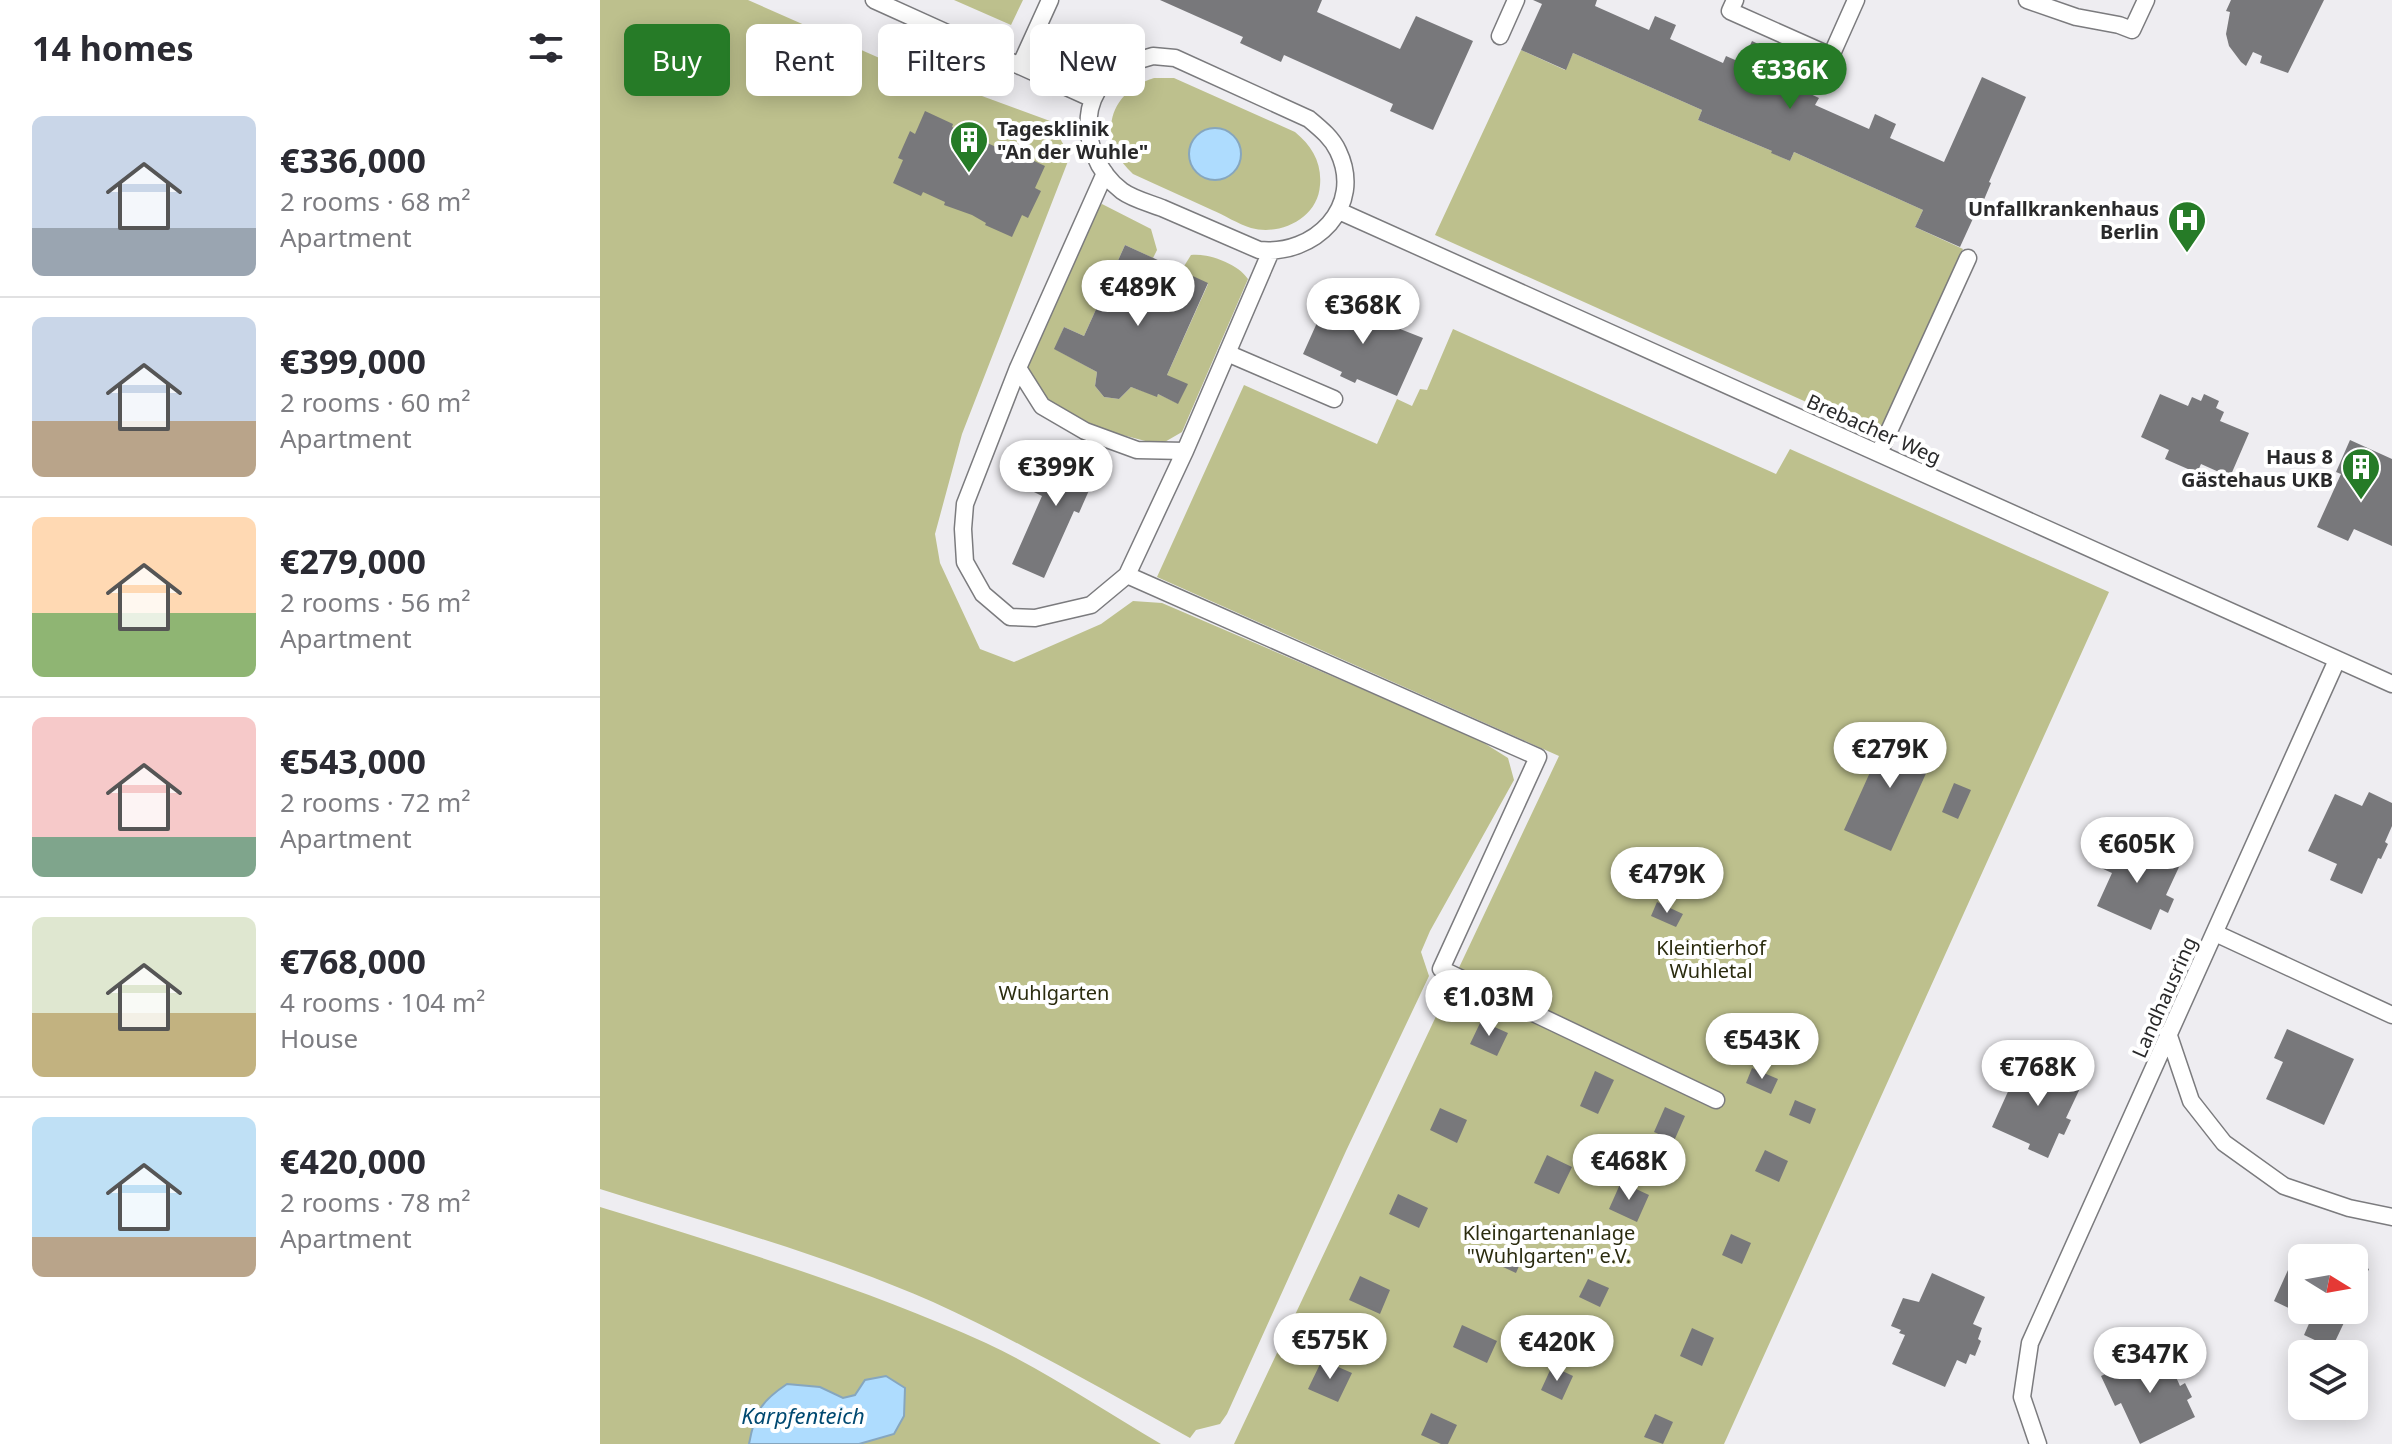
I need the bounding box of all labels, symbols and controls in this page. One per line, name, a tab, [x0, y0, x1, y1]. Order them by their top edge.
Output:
chip: Buy	[624, 24, 730, 96]
chip: Rent	[746, 24, 862, 96]
chip: Filters	[878, 24, 1014, 96]
chip: New	[1030, 24, 1145, 96]
text: 14 homes	[32, 25, 194, 71]
icon: filters	[524, 26, 568, 70]
pin: €336K	[1734, 43, 1846, 111]
text: €336K	[1752, 51, 1828, 87]
place label: Tagesklinik "An der Wuhle"	[997, 115, 1148, 165]
building icon: Tagesklinik "An der Wuhle"	[948, 119, 990, 174]
text: €336,000	[280, 137, 426, 183]
icon: home	[96, 148, 192, 244]
text: 2 rooms · 68 m²	[280, 183, 470, 219]
place label: Unfallkrankenhaus Berlin	[1968, 195, 2159, 245]
hospital icon: Unfallkrankenhaus Berlin	[2166, 199, 2208, 254]
text: Apartment	[280, 219, 412, 255]
pin: €489K	[1082, 260, 1194, 328]
text: €489K	[1100, 268, 1176, 304]
pin: €368K	[1307, 278, 1419, 346]
text: €368K	[1325, 286, 1401, 322]
text: €399,000	[280, 338, 426, 384]
icon: home	[96, 349, 192, 445]
text: 2 rooms · 60 m²	[280, 384, 470, 420]
street label: Brebacher Weg	[1803, 387, 1945, 471]
text: Apartment	[280, 420, 412, 456]
pin: €399K	[1000, 440, 1112, 508]
place label: Haus 8 Gästehaus UKB	[2181, 443, 2333, 493]
building icon: Haus 8 Gästehaus UKB	[2340, 446, 2382, 501]
text: €399K	[1018, 448, 1094, 484]
text: €279,000	[280, 538, 426, 584]
icon: home	[96, 549, 192, 645]
text: 2 rooms · 56 m²	[280, 584, 470, 620]
text: Apartment	[280, 620, 412, 656]
pin: €279K	[1834, 722, 1946, 790]
text: €279K	[1852, 730, 1928, 766]
text: €543,000	[280, 738, 426, 784]
icon: home	[96, 749, 192, 845]
text: 2 rooms · 72 m²	[280, 784, 470, 820]
pin: €605K	[2081, 817, 2193, 885]
text: Apartment	[280, 820, 412, 856]
text: €605K	[2099, 825, 2175, 861]
pin: €479K	[1611, 847, 1723, 915]
text: €479K	[1629, 855, 1705, 891]
street label: Landhausring	[2125, 932, 2203, 1062]
park label: Kleintierhof Wuhletal	[1656, 934, 1767, 984]
text: €768,000	[280, 938, 426, 984]
icon: home	[96, 949, 192, 1045]
pin: €1.03M	[1424, 970, 1554, 1038]
text: €1.03M	[1443, 978, 1535, 1014]
park label: Wuhlgarten	[999, 979, 1109, 1006]
text: 4 rooms · 104 m²	[280, 984, 485, 1020]
pin: €543K	[1706, 1013, 1818, 1081]
text: House	[280, 1020, 358, 1056]
text: €543K	[1724, 1021, 1800, 1057]
pin: €768K	[1982, 1040, 2094, 1108]
text: €768K	[2000, 1048, 2076, 1084]
pin: €468K	[1573, 1134, 1685, 1202]
text: €420,000	[280, 1138, 426, 1184]
text: €468K	[1591, 1142, 1667, 1178]
icon: home	[96, 1149, 192, 1245]
text: 2 rooms · 78 m²	[280, 1184, 470, 1220]
park label: Kleingartenanlage "Wuhlgarten" e.V.	[1463, 1219, 1635, 1269]
text: Apartment	[280, 1220, 412, 1256]
north arrow	[2288, 1244, 2368, 1324]
map controls	[2288, 1244, 2368, 1420]
pin: €575K	[1274, 1313, 1386, 1381]
pin: €420K	[1501, 1315, 1613, 1383]
text: €575K	[1292, 1321, 1368, 1357]
text: €420K	[1519, 1323, 1595, 1359]
pin: €347K	[2094, 1327, 2206, 1395]
text: €347K	[2112, 1335, 2188, 1371]
button: layers	[2288, 1340, 2368, 1420]
water label: Karpfenteich	[741, 1400, 865, 1430]

